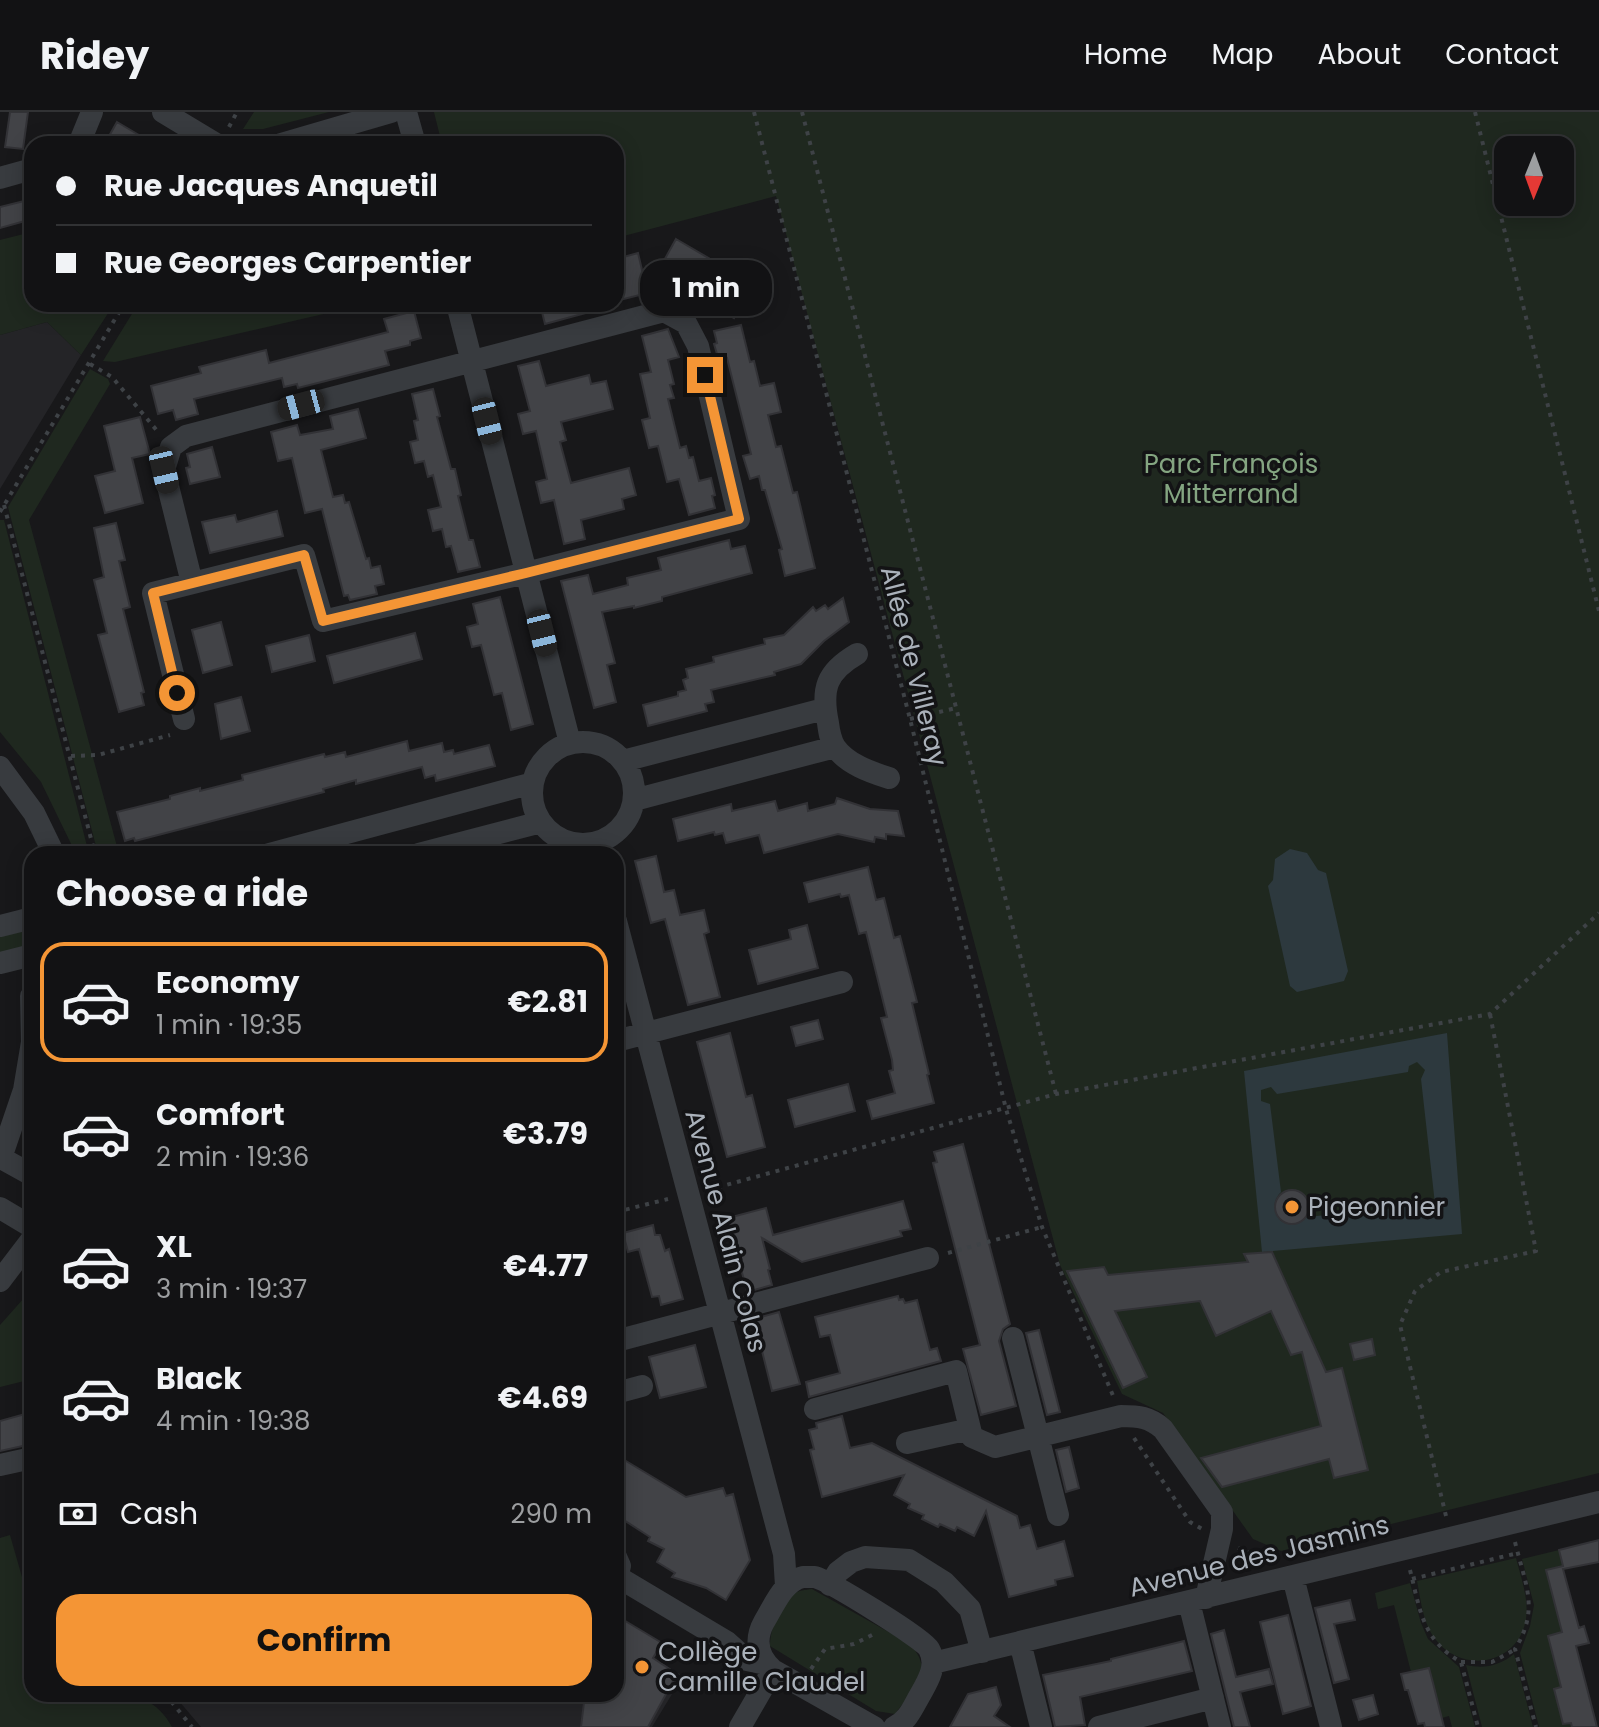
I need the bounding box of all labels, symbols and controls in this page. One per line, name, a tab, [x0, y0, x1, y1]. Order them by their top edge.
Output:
text: Ridey	[40, 29, 149, 82]
text: Home	[1084, 35, 1167, 74]
text: Map	[1211, 35, 1273, 74]
text: About	[1317, 35, 1401, 74]
text: Contact	[1445, 35, 1559, 74]
north arrow	[1494, 136, 1574, 216]
map controls	[1494, 136, 1574, 216]
text: Rue Jacques Anquetil	[104, 164, 438, 207]
text: Rue Georges Carpentier	[104, 241, 471, 284]
callout: 1 min	[639, 259, 771, 315]
text: 1 min	[672, 270, 740, 306]
route end	[687, 357, 723, 393]
car	[275, 387, 327, 423]
car	[470, 395, 504, 447]
car	[147, 444, 181, 496]
park label: Parc François Mitterrand	[1144, 446, 1318, 512]
street label: Allée de Villeray	[872, 562, 956, 770]
car	[525, 607, 559, 659]
route start	[159, 675, 195, 711]
text: Choose a ride	[56, 868, 308, 919]
text: Economy	[156, 961, 300, 1004]
icon: car	[60, 966, 132, 1038]
text: €2.81	[508, 980, 588, 1023]
text: 1 min · 19:35	[156, 1007, 302, 1043]
text: Comfort	[156, 1093, 285, 1136]
icon: car	[60, 1098, 132, 1170]
street label: Avenue Alain Colas	[676, 1105, 776, 1357]
text: €3.79	[503, 1112, 588, 1155]
text: 2 min · 19:36	[156, 1139, 309, 1175]
place label: Pigeonnier	[1308, 1189, 1445, 1225]
marker: Pigeonnier	[1283, 1198, 1301, 1216]
text: XL	[156, 1225, 192, 1268]
icon: car	[60, 1230, 132, 1302]
text: €4.77	[503, 1244, 588, 1287]
text: 3 min · 19:37	[156, 1271, 307, 1307]
text: Black	[156, 1357, 242, 1400]
icon: car	[60, 1362, 132, 1434]
text: €4.69	[498, 1376, 588, 1419]
text: 4 min · 19:38	[156, 1403, 310, 1439]
icon: cash	[56, 1492, 100, 1536]
text: Cash	[120, 1492, 198, 1535]
text: 290 m	[511, 1496, 592, 1532]
street label: Avenue des Jasmins	[1125, 1506, 1393, 1606]
button: Confirm	[56, 1594, 592, 1686]
place label: Collège Camille Claudel	[658, 1634, 865, 1700]
marker: Collège Camille Claudel	[633, 1658, 651, 1676]

